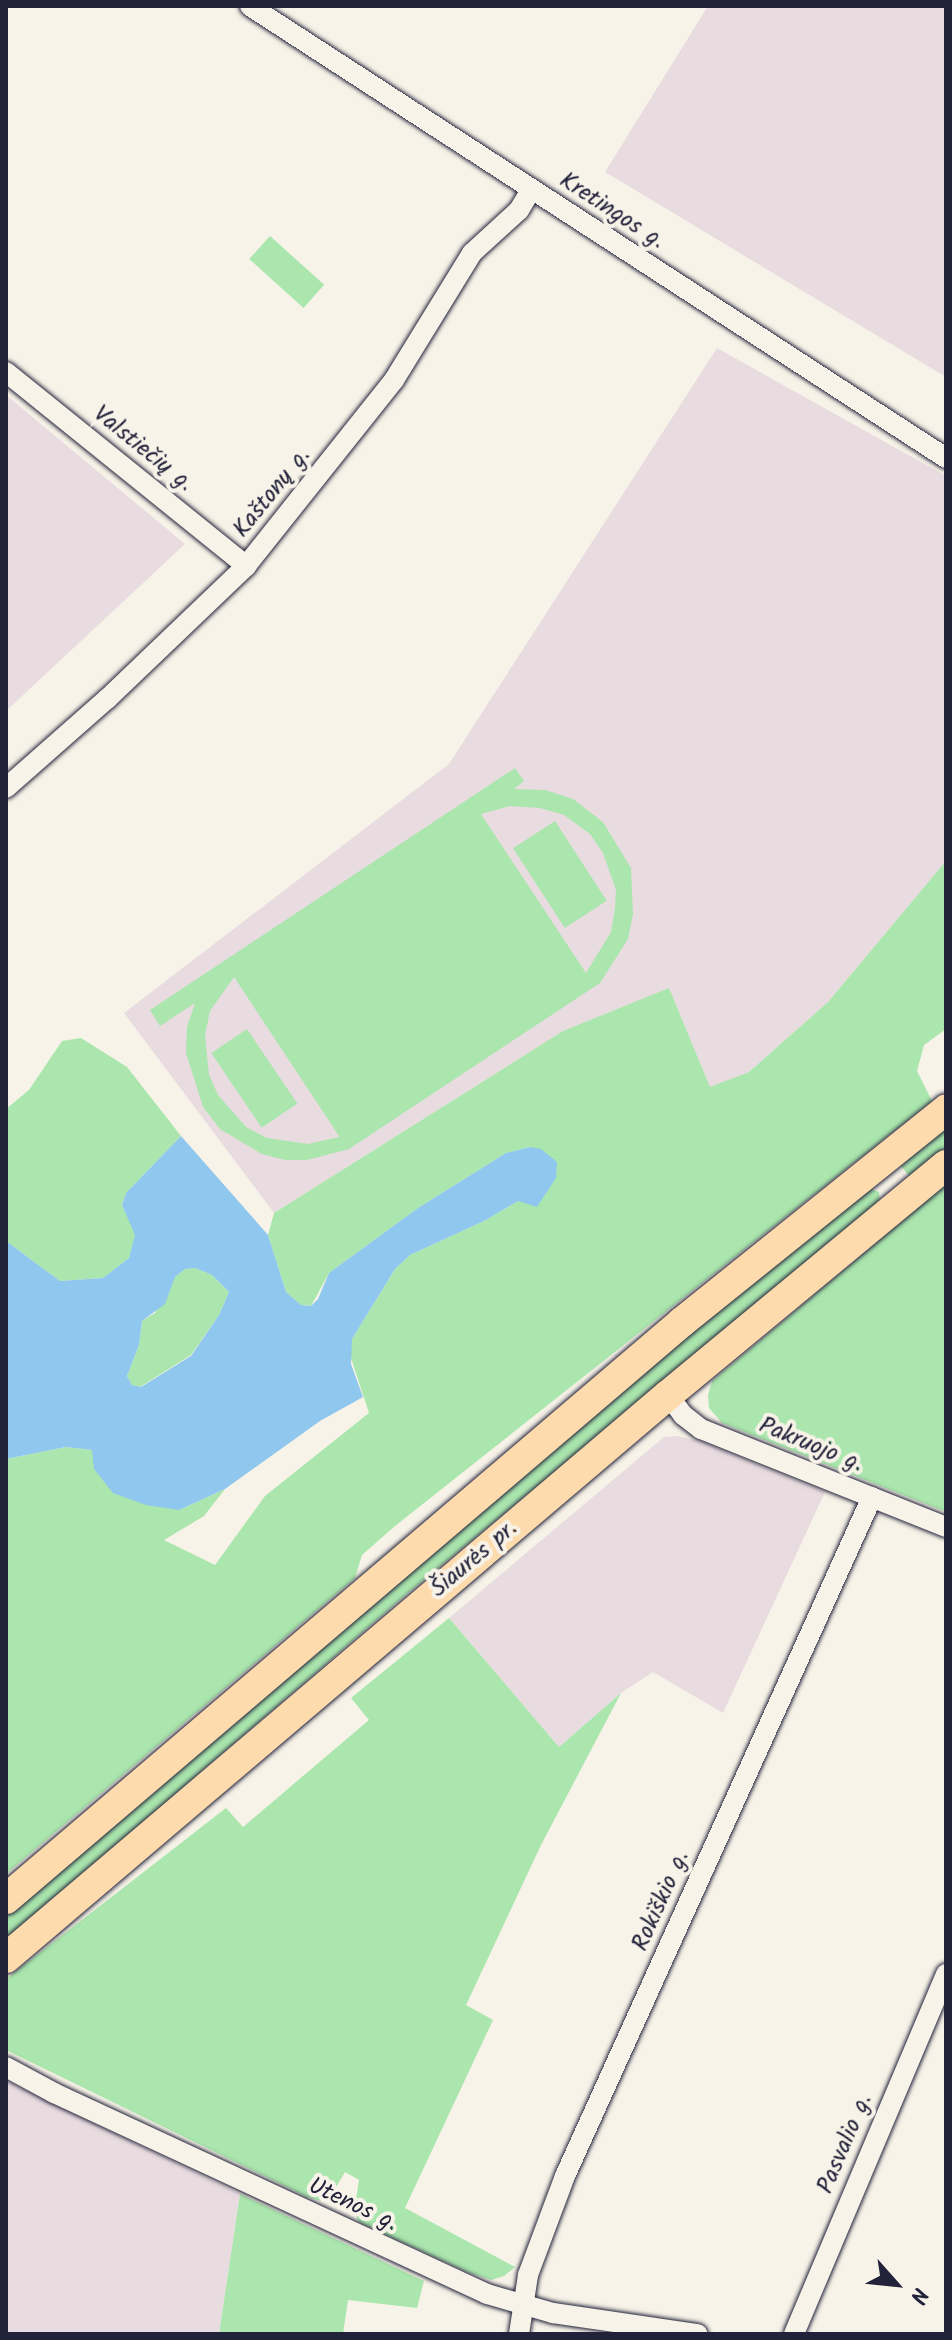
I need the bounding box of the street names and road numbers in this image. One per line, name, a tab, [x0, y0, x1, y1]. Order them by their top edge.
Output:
street label: Kretingos g.	[554, 166, 670, 256]
street label: Valstiečių g.	[87, 400, 199, 498]
street label: Kaštonų g.	[227, 442, 317, 544]
street label: Pakruojo g.	[755, 1411, 867, 1479]
street label: Šiaurės pr.	[425, 1514, 523, 1604]
street label: Rokiškio g.	[626, 1846, 696, 1956]
street label: Pasvalio g.	[811, 2090, 879, 2198]
street label: Utenos g.	[304, 2172, 402, 2238]

